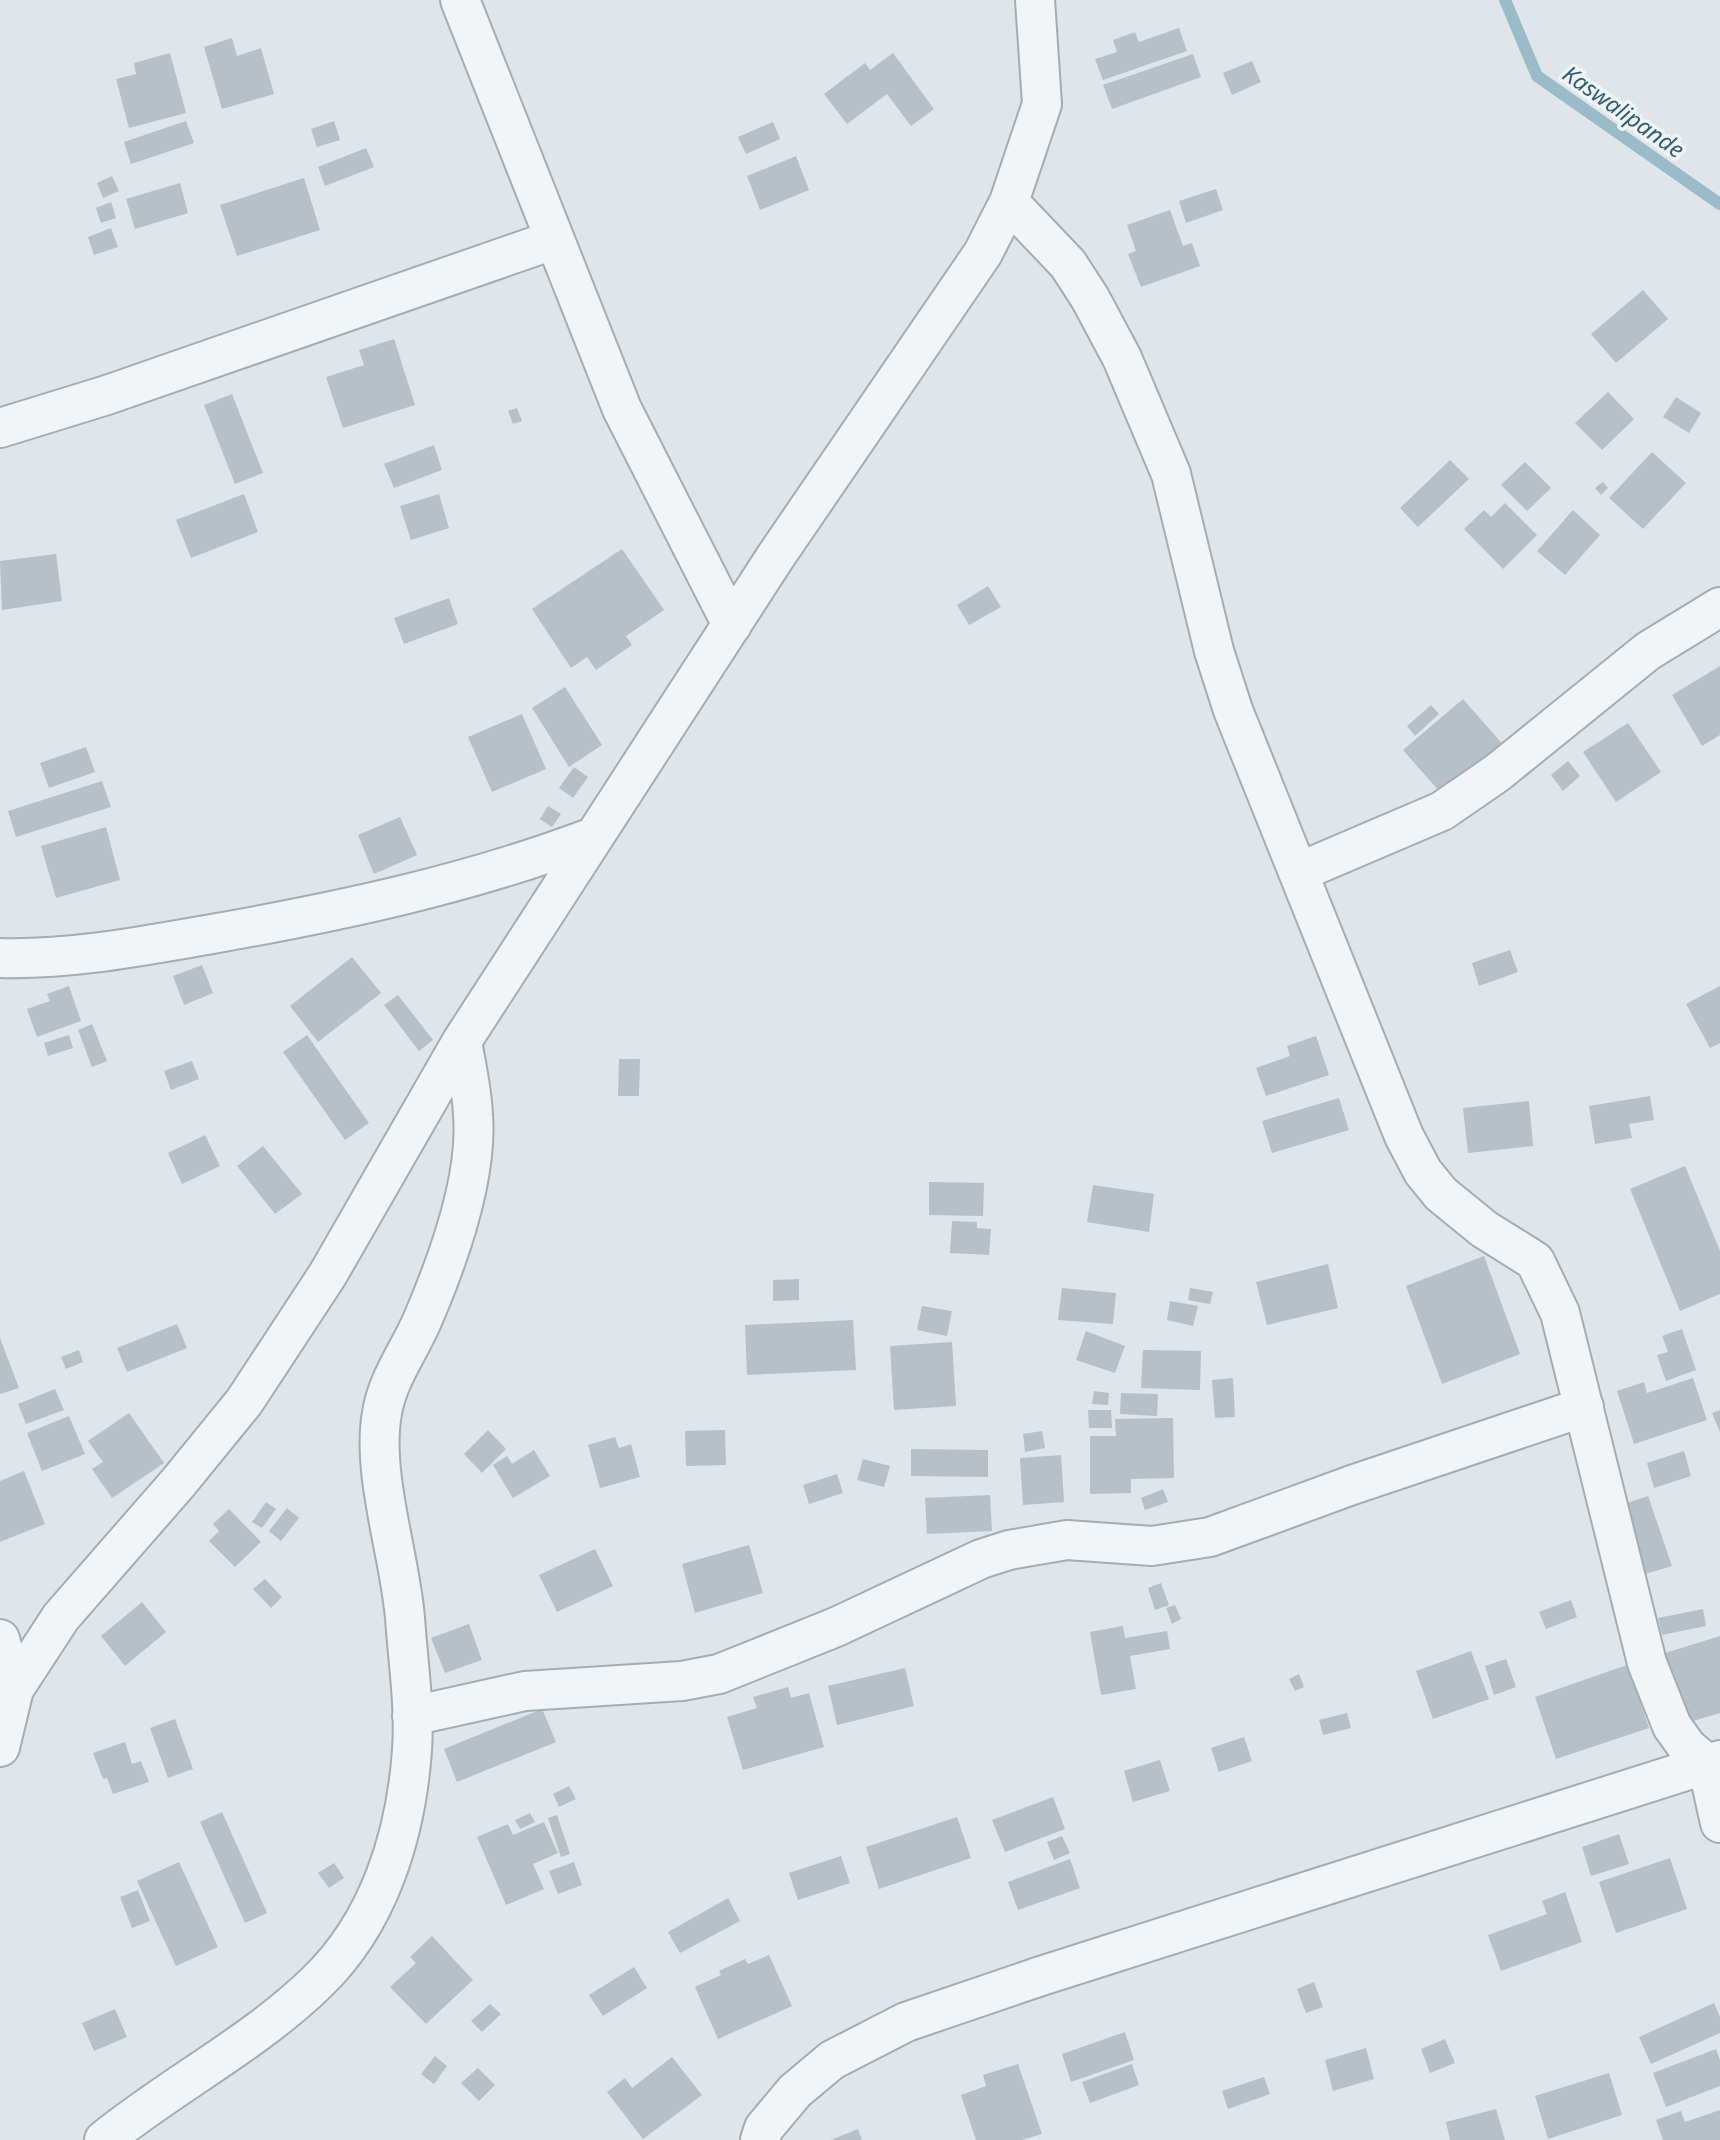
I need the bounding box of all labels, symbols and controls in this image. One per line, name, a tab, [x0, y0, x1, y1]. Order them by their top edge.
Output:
water label: Kaswalipande	[1557, 57, 1691, 165]

